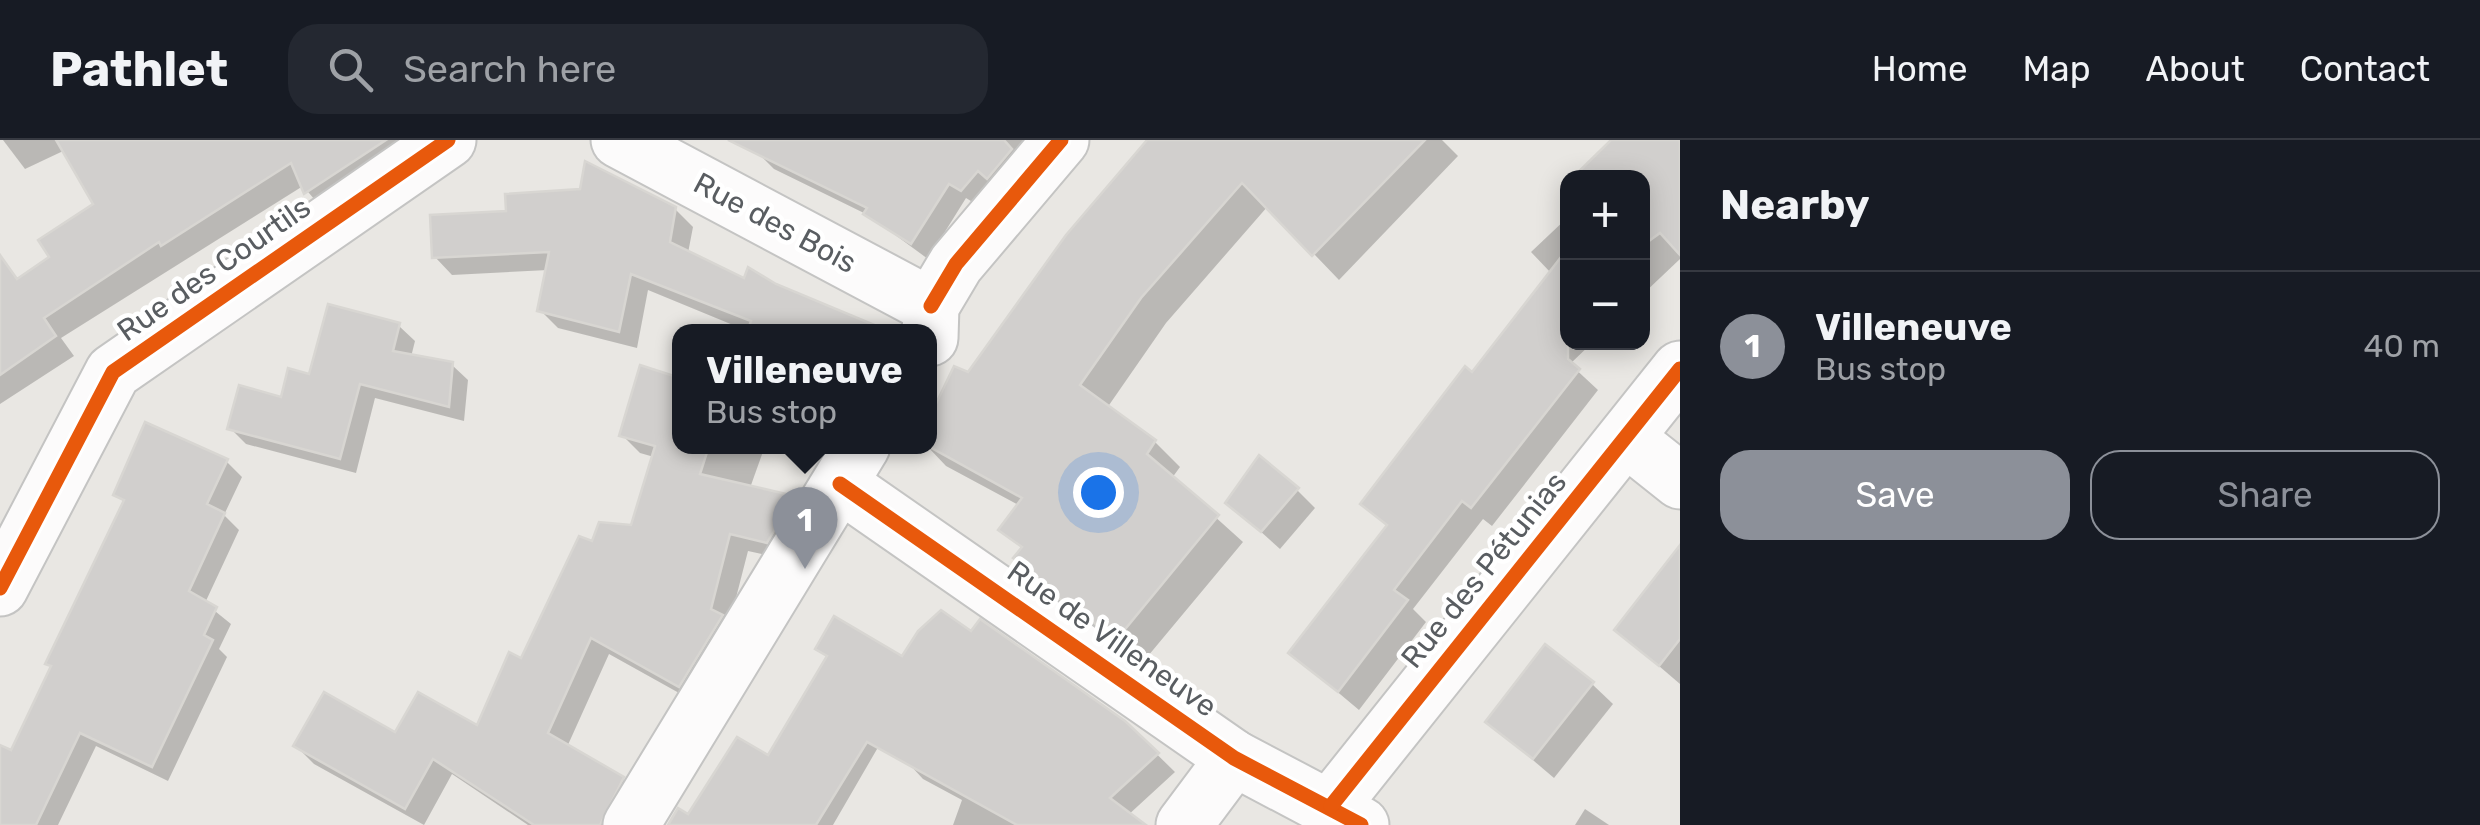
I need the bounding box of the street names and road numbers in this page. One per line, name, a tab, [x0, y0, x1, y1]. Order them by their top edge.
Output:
street label: Rue des Bois	[688, 165, 862, 281]
street label: Rue des Courtils	[111, 189, 317, 349]
street label: Rue des Pétunias	[1394, 465, 1574, 675]
street label: Rue de Villeneuve	[1000, 553, 1224, 725]

